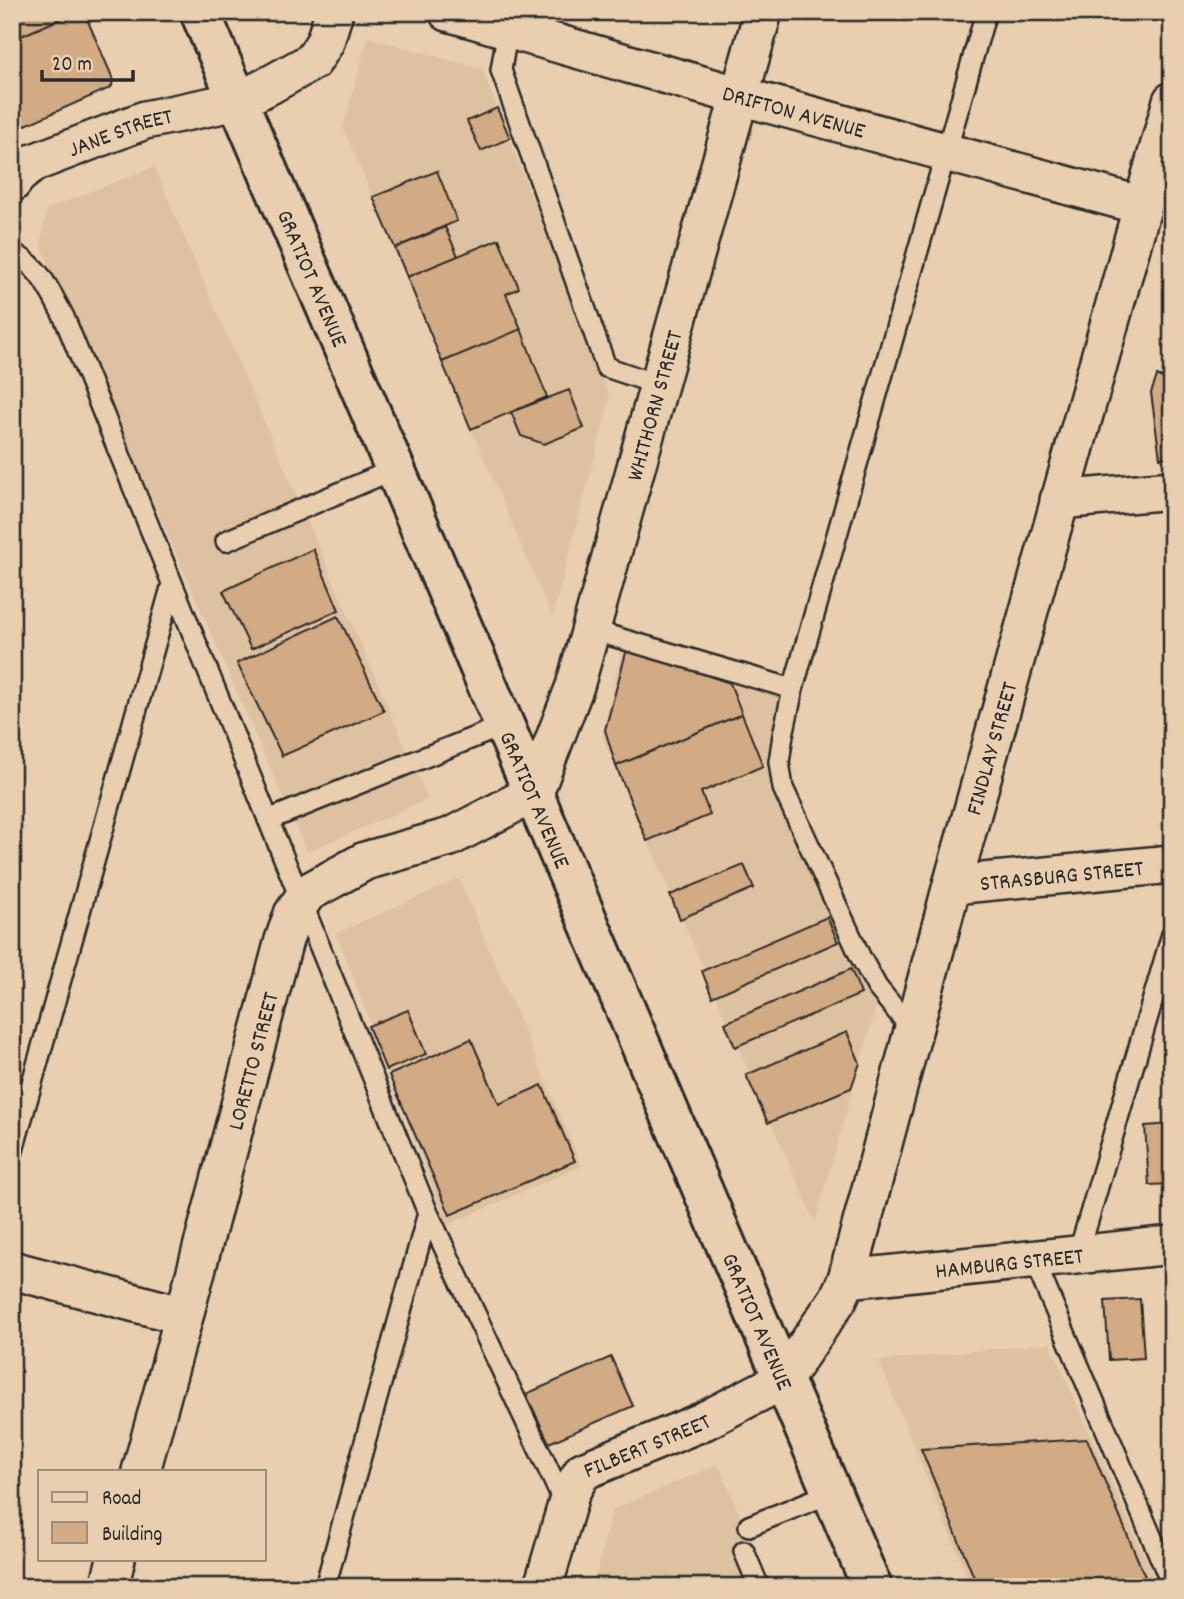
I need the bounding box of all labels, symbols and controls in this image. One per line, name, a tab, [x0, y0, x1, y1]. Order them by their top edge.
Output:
scale bar	[42, 38, 133, 82]
text: 20 m	[52, 51, 92, 81]
street label: DRIFTON AVENUE	[718, 79, 869, 150]
street label: JANE STREET	[64, 102, 176, 168]
street label: GRATIOT AVENUE	[266, 205, 354, 354]
street label: WHITHORN STREET	[620, 327, 693, 485]
street label: FINDLAY STREET	[959, 679, 1028, 819]
street label: GRATIOT AVENUE	[489, 727, 577, 875]
street label: STRASBURG STREET	[979, 854, 1145, 902]
street label: LORETTO STREET	[221, 989, 289, 1134]
street label: HAMBURG STREET	[934, 1241, 1085, 1290]
street label: GRATIOT AVENUE	[711, 1248, 799, 1397]
street label: FILBERT STREET	[579, 1407, 718, 1489]
legend	[38, 1470, 266, 1560]
text: Road	[102, 1485, 141, 1515]
text: Building	[102, 1521, 162, 1551]

